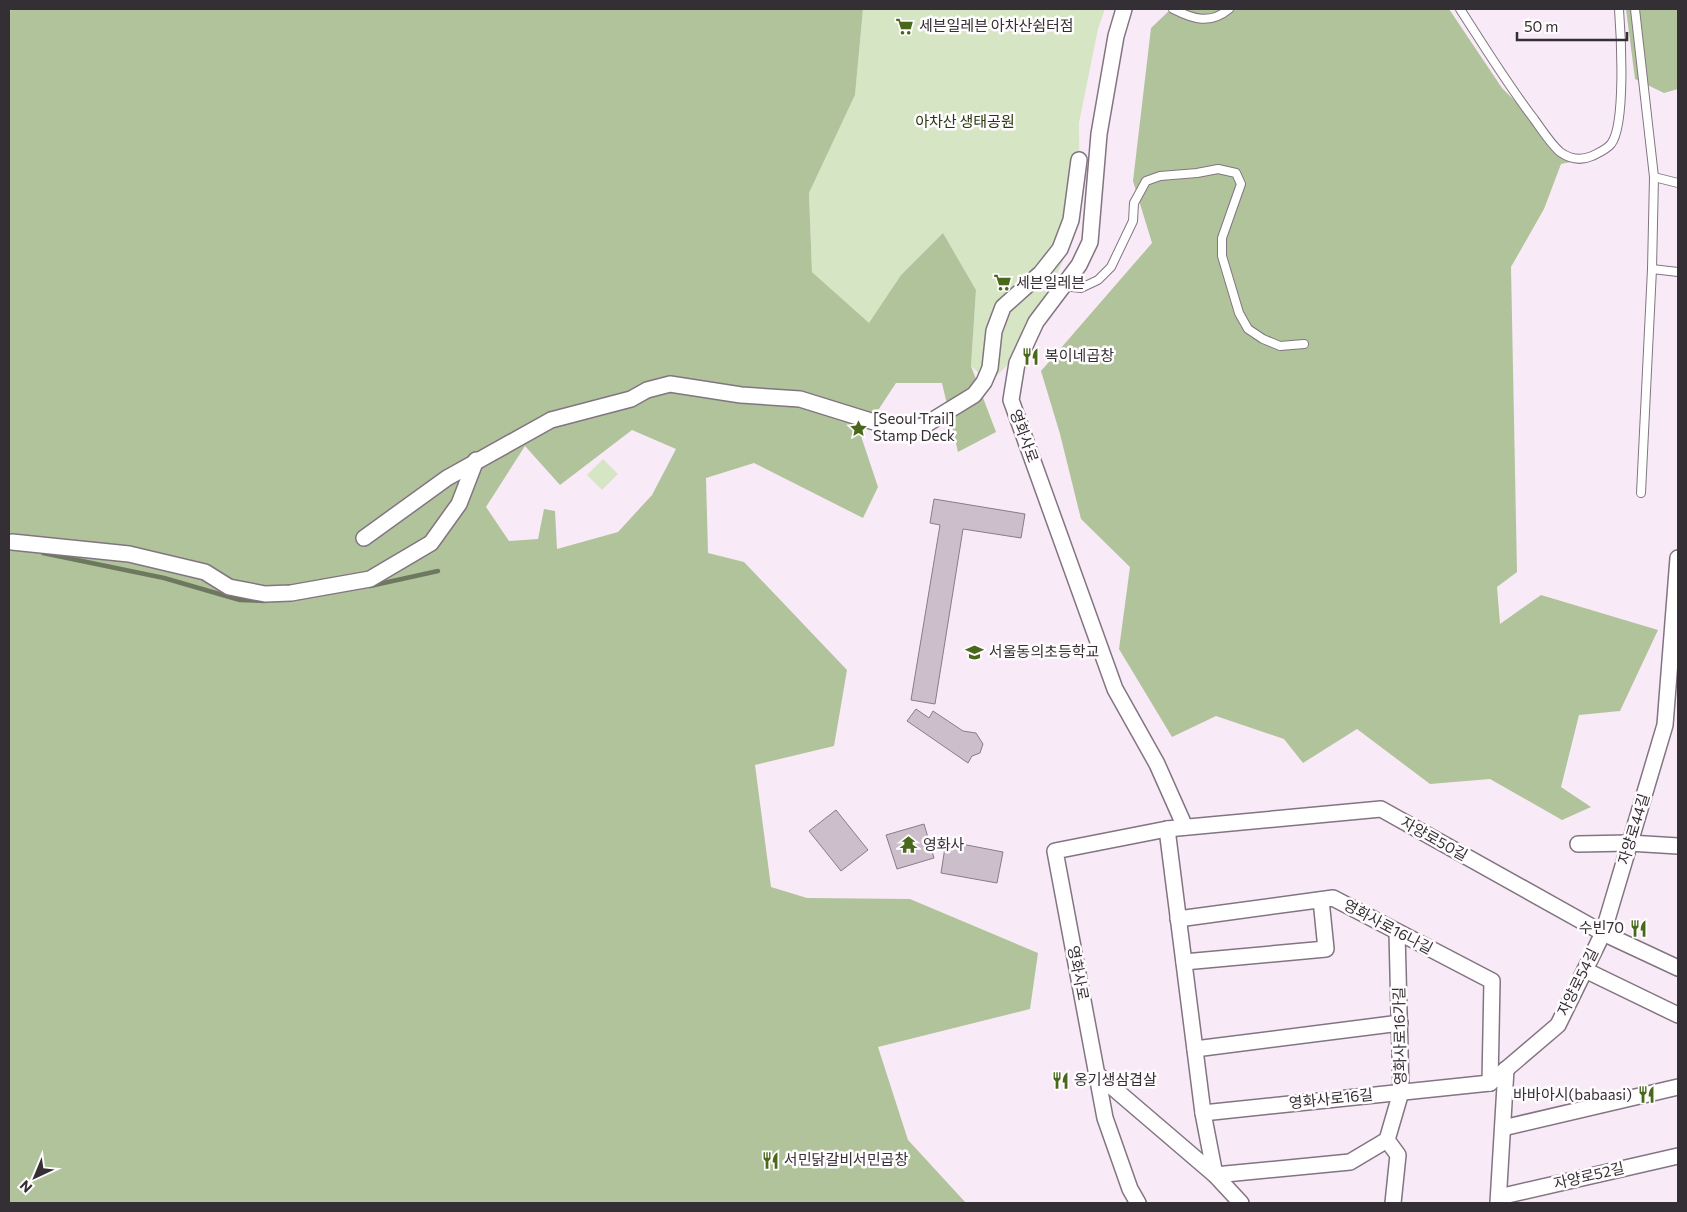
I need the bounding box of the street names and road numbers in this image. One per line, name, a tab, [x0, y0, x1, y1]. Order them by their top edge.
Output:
street label: 영화사로	[1007, 407, 1043, 465]
street label: 자양로44길	[1614, 791, 1652, 866]
street label: 자양로50길	[1398, 812, 1471, 864]
street label: 영화사로16나길	[1341, 895, 1436, 957]
street label: 영화사로	[1065, 944, 1093, 1002]
street label: 자양로54길	[1553, 945, 1601, 1018]
street label: 영화사로16가길	[1389, 987, 1409, 1085]
street label: 영화사로16길	[1288, 1085, 1374, 1111]
street label: 자양로52길	[1552, 1158, 1626, 1192]

